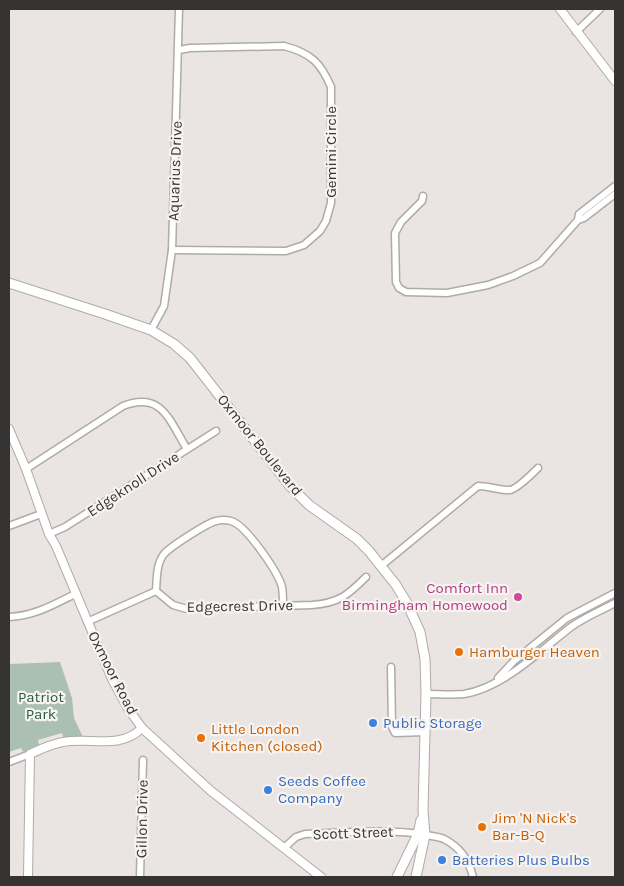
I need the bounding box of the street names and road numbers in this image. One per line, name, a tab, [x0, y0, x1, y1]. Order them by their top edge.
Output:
street label: Gemini Circle	[322, 106, 340, 198]
street label: Aquarius Drive	[164, 121, 186, 221]
street label: Oxmoor Boulevard	[214, 391, 306, 499]
street label: Edgeknoll Drive	[84, 448, 182, 520]
street label: Edgecrest Drive	[187, 596, 293, 616]
street label: Oxmoor Road	[84, 628, 142, 718]
street label: Gillon Drive	[132, 780, 152, 858]
street label: Scott Street	[312, 823, 394, 843]

